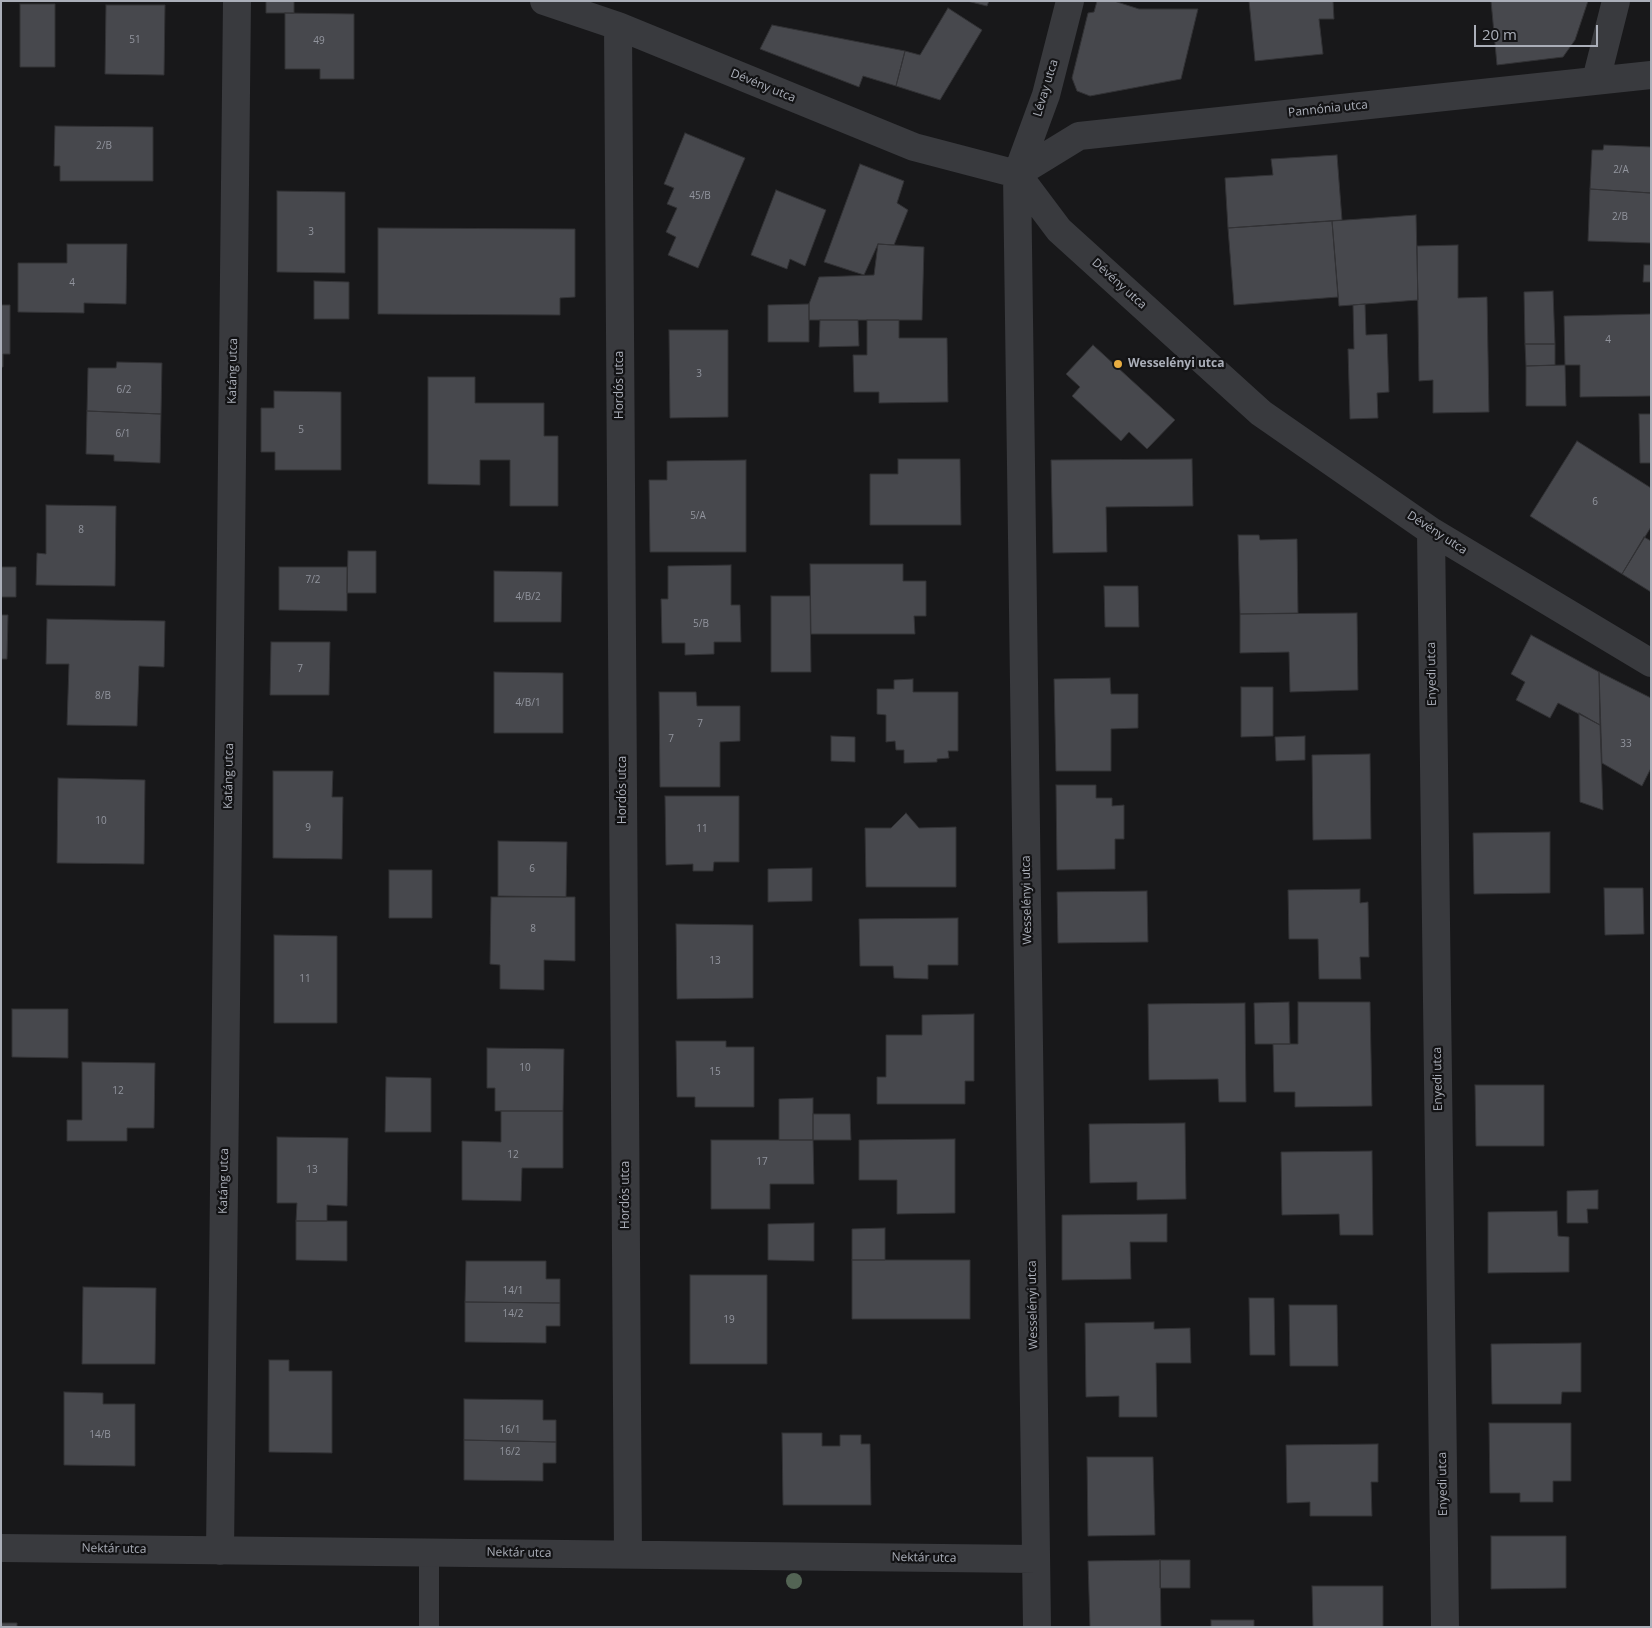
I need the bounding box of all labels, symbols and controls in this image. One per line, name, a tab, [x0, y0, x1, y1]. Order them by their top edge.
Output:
scale bar	[1477, 15, 1601, 47]
text: 20 m	[1482, 24, 1517, 44]
house number: 51	[129, 34, 141, 46]
house number: 49	[313, 35, 325, 47]
street label: Lévay utca	[1031, 58, 1061, 118]
street label: Dévény utca	[728, 66, 798, 106]
street label: Pannónia utca	[1287, 98, 1369, 120]
house number: 2/B	[96, 140, 112, 152]
house number: 2/A	[1613, 164, 1629, 176]
house number: 45/B	[689, 190, 711, 202]
house number: 2/B	[1612, 211, 1628, 223]
house number: 3	[308, 226, 314, 238]
street label: Dévény utca	[1089, 256, 1149, 312]
house number: 4	[69, 277, 75, 289]
house number: 4	[1605, 334, 1611, 346]
street label: Katáng utca	[225, 338, 241, 404]
street label: Hordós utca	[613, 351, 627, 419]
place label: Wesselényi utca	[1128, 357, 1224, 371]
marker: Wesselényi utca	[1112, 358, 1124, 370]
house number: 3	[696, 368, 702, 380]
house number: 6/2	[116, 384, 132, 396]
house number: 5	[298, 424, 304, 436]
house number: 6/1	[115, 428, 131, 440]
house number: 6	[1592, 496, 1598, 508]
street label: Dévény utca	[1404, 508, 1470, 558]
house number: 5/A	[690, 510, 706, 522]
house number: 8	[78, 524, 84, 536]
house number: 7/2	[305, 574, 321, 586]
house number: 4/B/2	[515, 591, 541, 603]
house number: 5/B	[693, 618, 709, 630]
street label: Enyedi utca	[1424, 642, 1440, 706]
house number: 7	[297, 663, 303, 675]
house number: 8/B	[95, 690, 111, 702]
house number: 4/B/1	[515, 697, 541, 709]
house number: 7	[697, 718, 703, 730]
house number: 7	[668, 733, 674, 745]
house number: 33	[1620, 738, 1632, 750]
street label: Katáng utca	[221, 743, 237, 809]
street label: Hordós utca	[616, 756, 630, 824]
house number: 10	[95, 815, 107, 827]
house number: 9	[305, 822, 311, 834]
house number: 11	[696, 823, 708, 835]
street label: Wesselényi utca	[1019, 855, 1035, 945]
house number: 6	[529, 863, 535, 875]
house number: 8	[530, 923, 536, 935]
house number: 13	[709, 955, 721, 967]
house number: 11	[299, 973, 311, 985]
street label: Enyedi utca	[1430, 1047, 1446, 1111]
house number: 10	[519, 1062, 531, 1074]
house number: 15	[709, 1066, 721, 1078]
house number: 12	[112, 1085, 124, 1097]
street label: Katáng utca	[216, 1148, 232, 1214]
house number: 12	[507, 1149, 519, 1161]
house number: 17	[756, 1156, 768, 1168]
street label: Hordós utca	[619, 1161, 633, 1229]
house number: 13	[306, 1164, 318, 1176]
street label: Wesselényi utca	[1025, 1260, 1041, 1350]
house number: 14/1	[503, 1285, 523, 1297]
house number: 14/2	[503, 1308, 523, 1320]
house number: 19	[723, 1314, 735, 1326]
house number: 16/1	[500, 1424, 520, 1436]
house number: 14/B	[89, 1429, 111, 1441]
house number: 16/2	[500, 1446, 520, 1458]
street label: Enyedi utca	[1435, 1452, 1451, 1516]
street label: Nektár utca	[81, 1541, 147, 1557]
street label: Nektár utca	[486, 1545, 552, 1561]
street label: Nektár utca	[891, 1550, 957, 1566]

